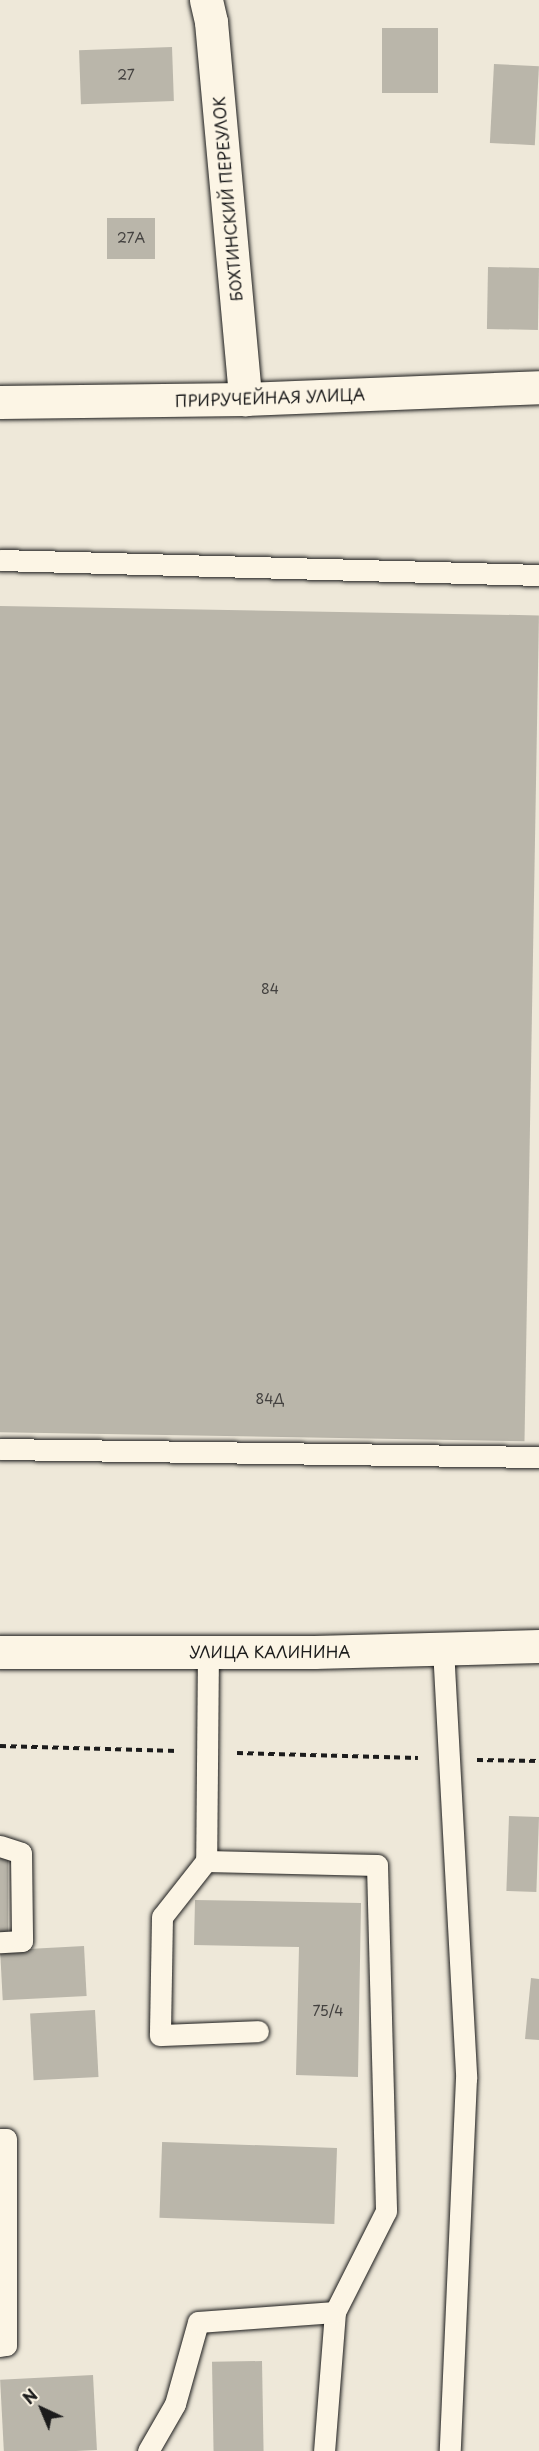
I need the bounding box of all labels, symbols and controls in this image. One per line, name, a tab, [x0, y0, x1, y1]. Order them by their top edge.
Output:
house number: 27	[117, 67, 135, 83]
street label: БОХТИНСКИЙ ПЕРЕУЛОК	[208, 95, 246, 303]
house number: 27А	[117, 230, 145, 246]
street label: ПРИРУЧЕЙНАЯ УЛИЦА	[175, 384, 365, 410]
house number: 84	[261, 981, 279, 997]
house number: 84Д	[255, 1391, 285, 1407]
street label: УЛИЦА КАЛИНИНА	[189, 1641, 351, 1661]
house number: 75/4	[313, 2003, 343, 2019]
north arrow	[12, 2379, 72, 2439]
text: N	[17, 2383, 42, 2409]

